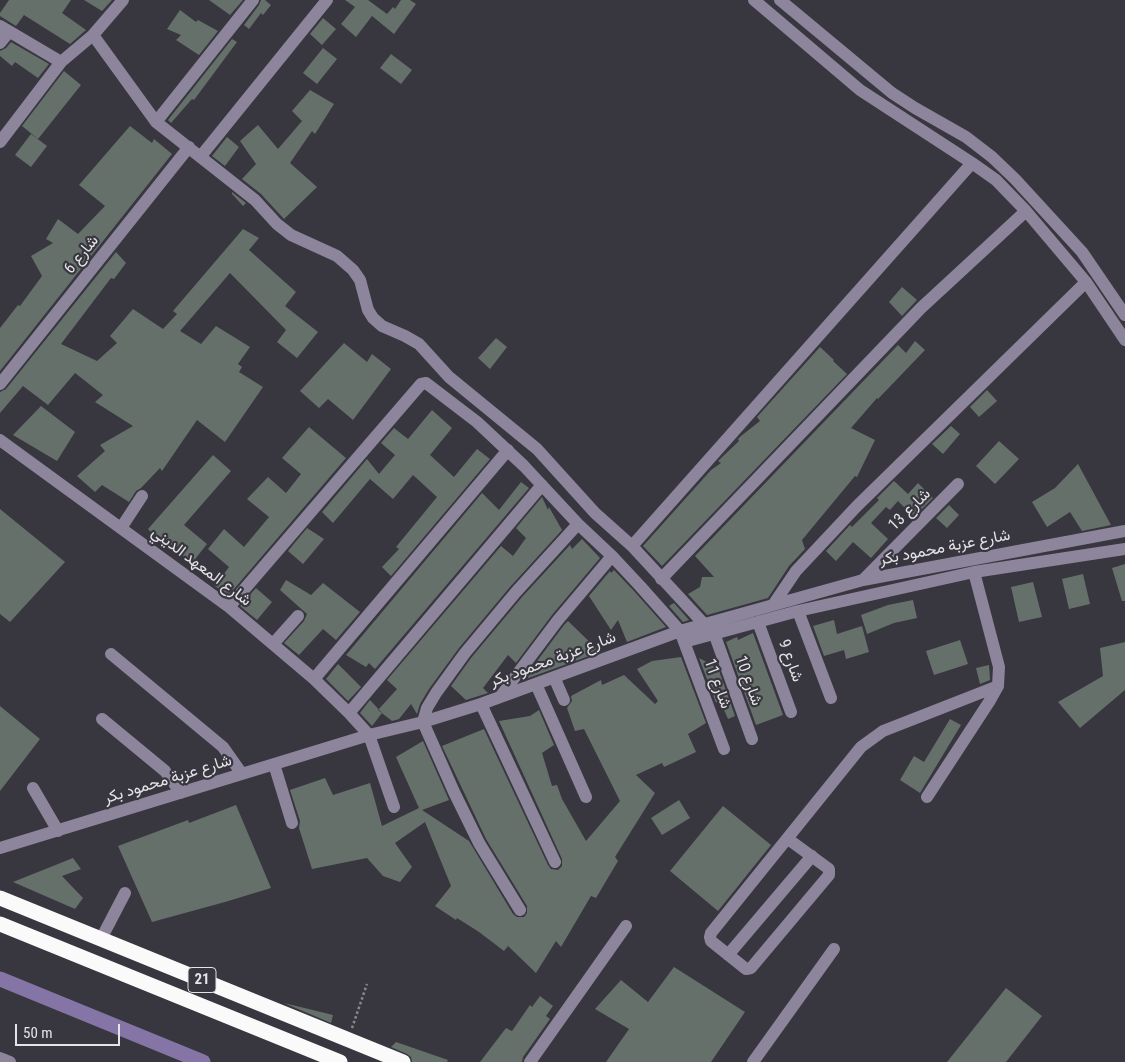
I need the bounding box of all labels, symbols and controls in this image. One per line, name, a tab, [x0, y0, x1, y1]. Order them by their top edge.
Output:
street label: شارع 6	[61, 232, 103, 278]
street label: شارع 13	[885, 485, 935, 535]
street label: شارع المعهد الديني	[147, 523, 255, 611]
street label: شارع عزبة محمود بكر	[878, 526, 1012, 570]
street label: شارع عزبة محمود بكر	[487, 628, 619, 692]
street label: شارع 9	[773, 637, 807, 685]
street label: شارع 10	[730, 653, 766, 709]
street label: شارع 11	[699, 656, 735, 712]
street label: شارع عزبة محمود بكر	[102, 751, 234, 809]
road number: 21	[188, 968, 216, 992]
scale bar	[18, 1014, 122, 1046]
text: 50 m	[23, 1024, 53, 1042]

